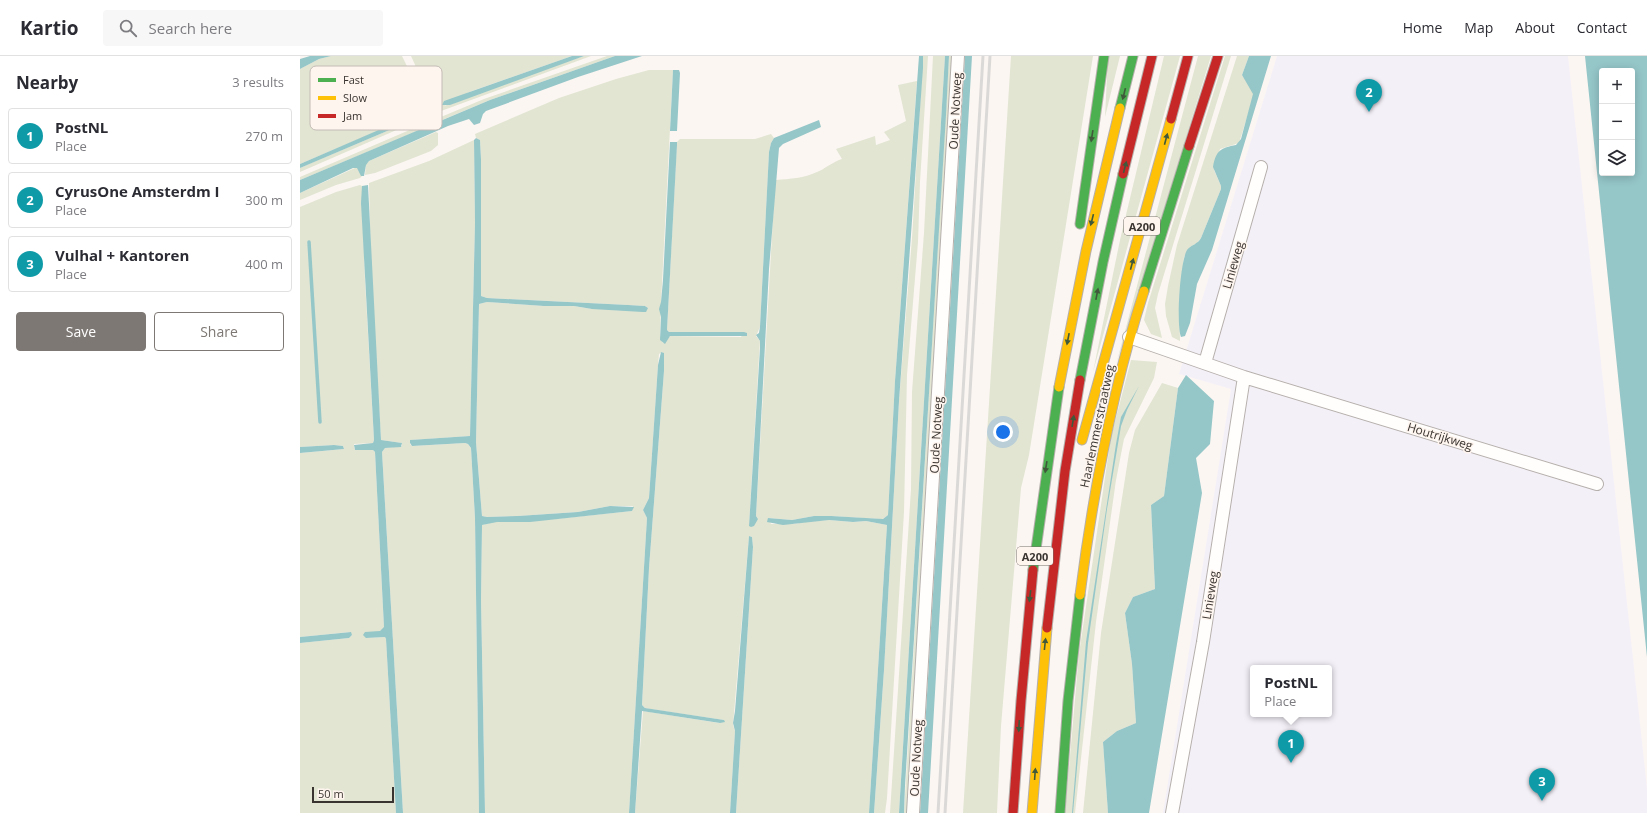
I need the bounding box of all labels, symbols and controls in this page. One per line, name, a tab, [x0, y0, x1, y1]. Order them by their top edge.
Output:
search box	[103, 10, 383, 46]
text: Kartio	[20, 15, 79, 41]
icon: search	[117, 17, 139, 39]
text: Search here	[149, 18, 232, 38]
text: Home	[1403, 18, 1442, 37]
text: Map	[1464, 18, 1493, 37]
text: About	[1515, 18, 1555, 37]
text: Contact	[1577, 18, 1627, 37]
legend	[310, 66, 442, 130]
map controls	[1599, 68, 1635, 176]
button: +	[1599, 68, 1635, 104]
text: Nearby	[16, 71, 78, 94]
text: Fast	[343, 72, 364, 87]
street label: Oude Notweg	[944, 72, 966, 150]
text: 3 results	[232, 73, 284, 91]
pin: 2	[1356, 79, 1382, 112]
one-way arrow	[1120, 88, 1126, 100]
text: Slow	[343, 90, 367, 105]
button: −	[1599, 104, 1635, 140]
text: Jam	[342, 108, 362, 123]
text: PostNL	[55, 117, 108, 137]
text: 1	[26, 127, 34, 145]
text: 270 m	[245, 127, 283, 145]
one-way arrow	[1089, 130, 1095, 142]
one-way arrow	[1163, 133, 1169, 145]
text: Place	[55, 137, 87, 155]
button: layers	[1599, 140, 1635, 176]
one-way arrow	[1122, 160, 1128, 172]
text: CyrusOne Amsterdm I	[55, 181, 220, 201]
text: 2	[26, 191, 34, 209]
text: 300 m	[245, 191, 283, 209]
text: Place	[55, 201, 87, 219]
one-way arrow	[1089, 214, 1095, 226]
road number: A200	[1124, 217, 1160, 235]
street label: Linieweg	[1218, 239, 1248, 291]
text: Vulhal + Kantoren	[55, 245, 189, 265]
text: 3	[26, 255, 34, 273]
text: 400 m	[245, 255, 283, 273]
one-way arrow	[1129, 258, 1135, 271]
text: Place	[55, 265, 87, 283]
one-way arrow	[1094, 287, 1100, 300]
button: Save	[16, 312, 146, 351]
button: Share	[154, 312, 284, 351]
one-way arrow	[1065, 333, 1071, 345]
street label: Haarlemmerstraatweg	[1076, 362, 1118, 489]
street label: Oude Notweg	[925, 396, 947, 474]
one-way arrow	[1070, 415, 1076, 427]
street label: Houtrijkweg	[1405, 418, 1475, 454]
your location	[993, 422, 1013, 442]
one-way arrow	[1043, 461, 1049, 473]
road number: A200	[1017, 547, 1053, 565]
street label: Linieweg	[1198, 569, 1222, 621]
one-way arrow	[1027, 590, 1033, 602]
one-way arrow	[1042, 638, 1048, 651]
popup	[1250, 665, 1332, 717]
text: PostNL	[1264, 672, 1318, 692]
text: Place	[1264, 692, 1296, 710]
street label: Oude Notweg	[905, 719, 927, 797]
one-way arrow	[1015, 720, 1022, 732]
pin: 1	[1278, 730, 1304, 763]
one-way arrow	[1031, 768, 1038, 780]
pin: 3	[1529, 768, 1555, 801]
scale bar	[312, 785, 394, 804]
text: 50 m	[318, 786, 344, 801]

